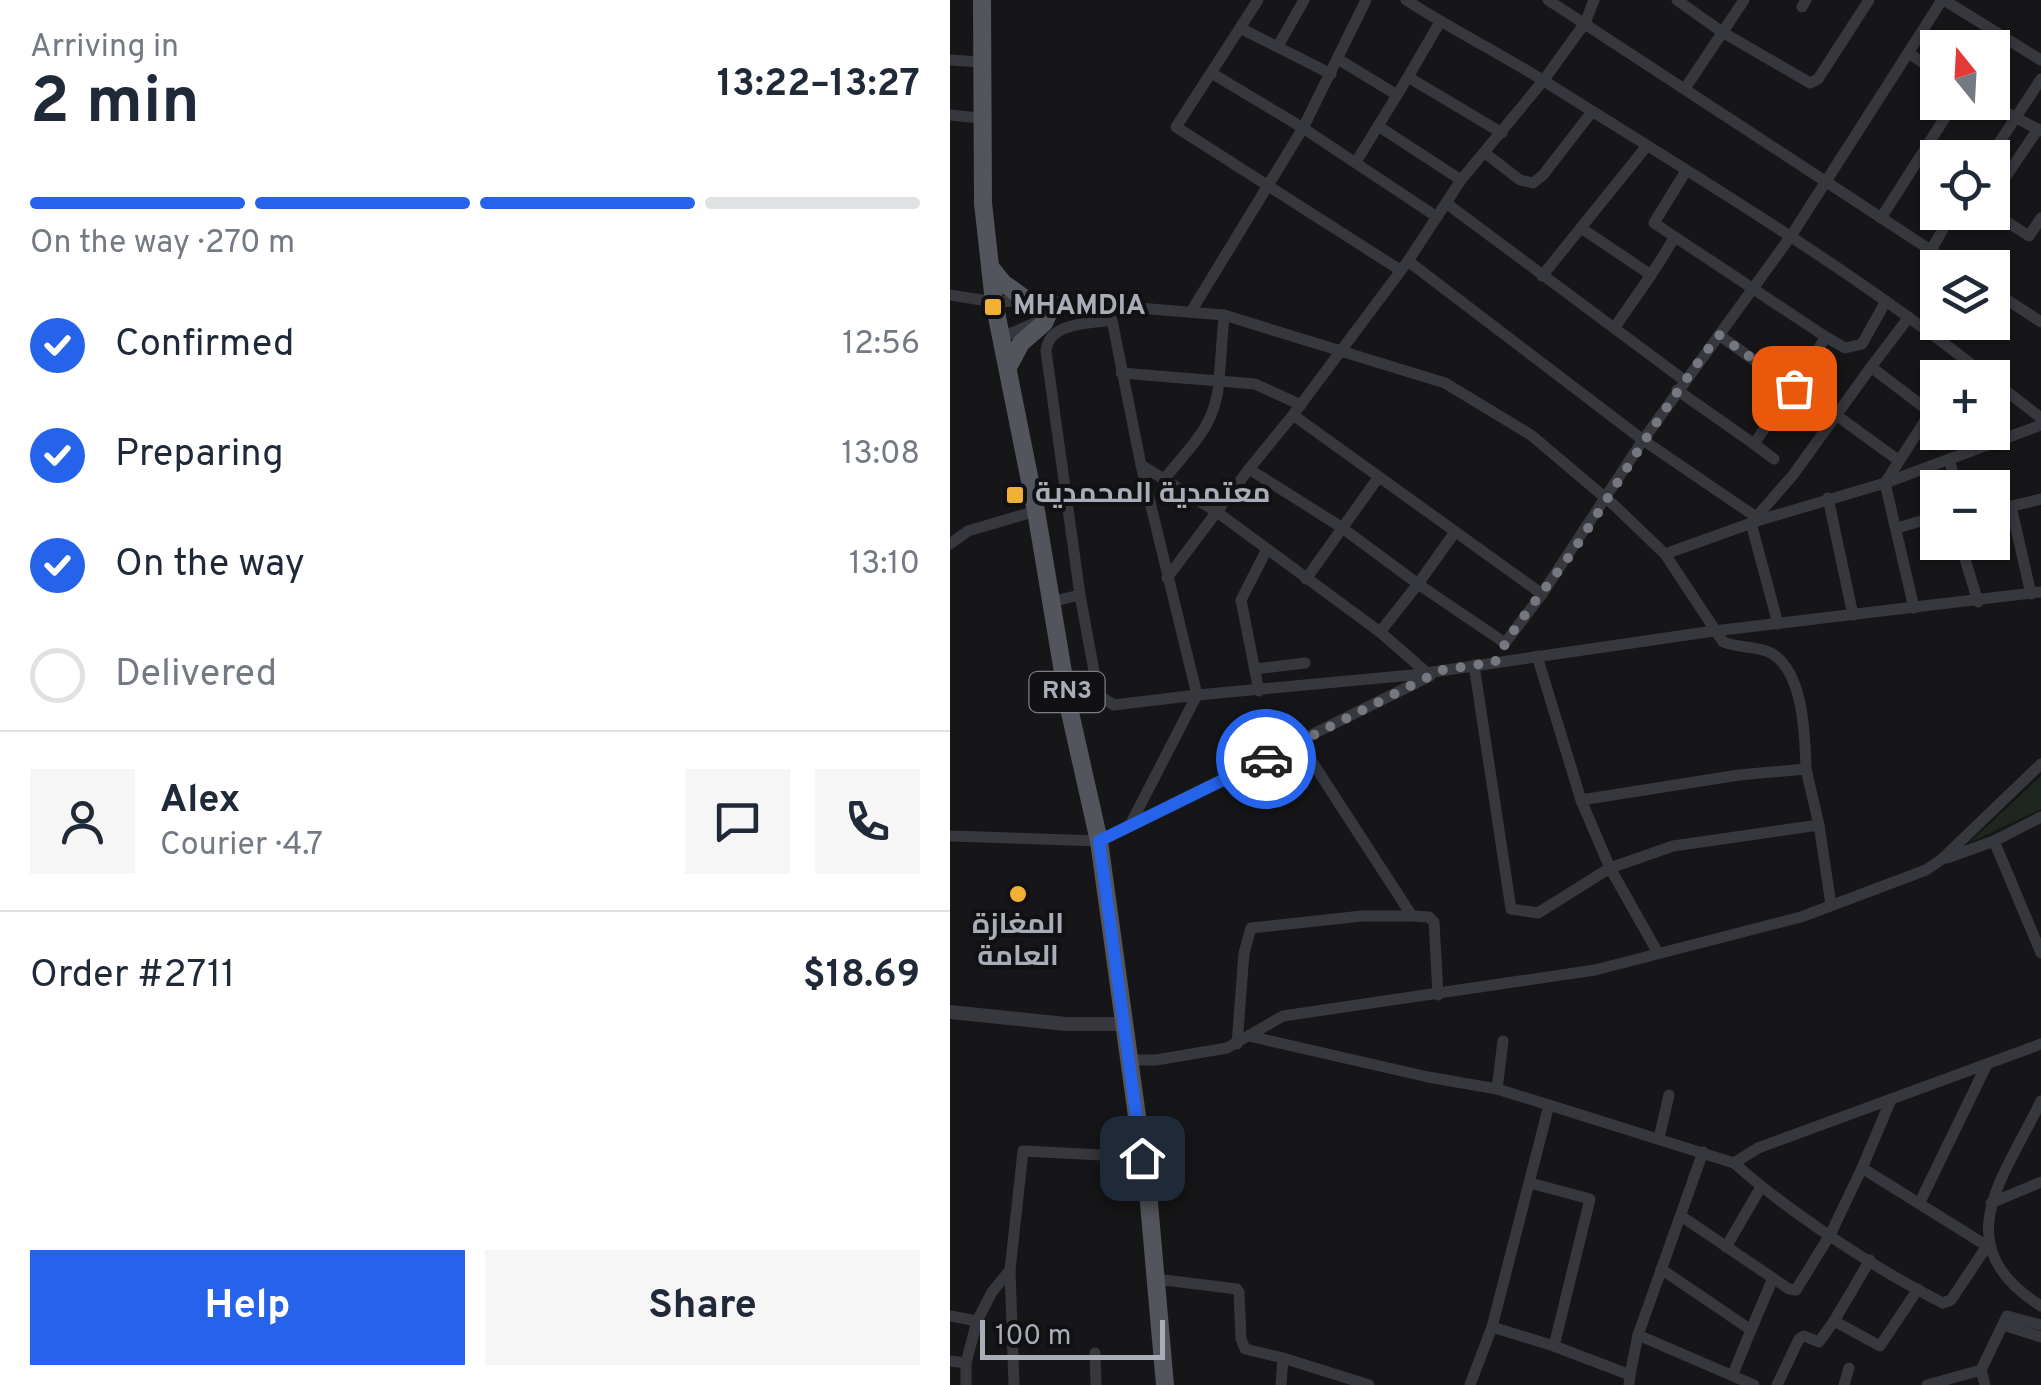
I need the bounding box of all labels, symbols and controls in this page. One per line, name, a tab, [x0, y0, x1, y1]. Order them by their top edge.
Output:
text: Arriving in	[30, 28, 179, 68]
north arrow	[1920, 30, 2010, 120]
map controls	[1920, 30, 2010, 560]
text: 13:22–13:27	[717, 61, 920, 110]
text: 2 min	[30, 64, 200, 146]
button: locate	[1920, 140, 2010, 230]
text: On the way · 270 m	[30, 224, 295, 264]
button: layers	[1920, 250, 2010, 340]
place label: MHAMDIA	[1013, 289, 1146, 325]
marker: MHAMDIA	[982, 296, 1004, 318]
icon: check	[30, 318, 85, 373]
text: Confirmed	[115, 321, 294, 370]
text: 12:56	[842, 325, 920, 365]
pin	[1752, 346, 1837, 431]
button: +	[1920, 360, 2010, 450]
icon: bag	[1767, 361, 1822, 416]
icon: check	[30, 428, 85, 483]
text: Preparing	[115, 431, 284, 480]
text: 13:08	[842, 435, 920, 475]
button: −	[1920, 470, 2010, 560]
place label: معتمدية المحمدية	[1035, 477, 1271, 513]
marker: معتمدية المحمدية	[1004, 484, 1026, 506]
icon: check	[30, 538, 85, 593]
text: On the way	[115, 541, 305, 590]
text: 13:10	[849, 545, 920, 585]
text: Delivered	[115, 651, 277, 700]
road number: RN3	[1030, 672, 1104, 712]
courier	[1216, 709, 1316, 809]
icon: car	[1239, 732, 1294, 787]
button: person	[30, 769, 135, 874]
button: chat	[685, 769, 790, 874]
button: phone	[815, 769, 920, 874]
text: Alex	[160, 777, 240, 826]
text: Courier · 4.7	[160, 826, 323, 866]
marker: المغازة العامة	[1007, 883, 1029, 905]
place label: المغازة العامة	[972, 908, 1064, 976]
text: Order #2711	[30, 952, 235, 1001]
text: $18.69	[803, 952, 920, 1001]
pin	[1100, 1116, 1185, 1201]
icon: home	[1115, 1131, 1170, 1186]
button: Help	[30, 1250, 465, 1365]
button: Share	[485, 1250, 920, 1365]
scale bar	[980, 1315, 1165, 1360]
text: 100 m	[995, 1319, 1071, 1355]

